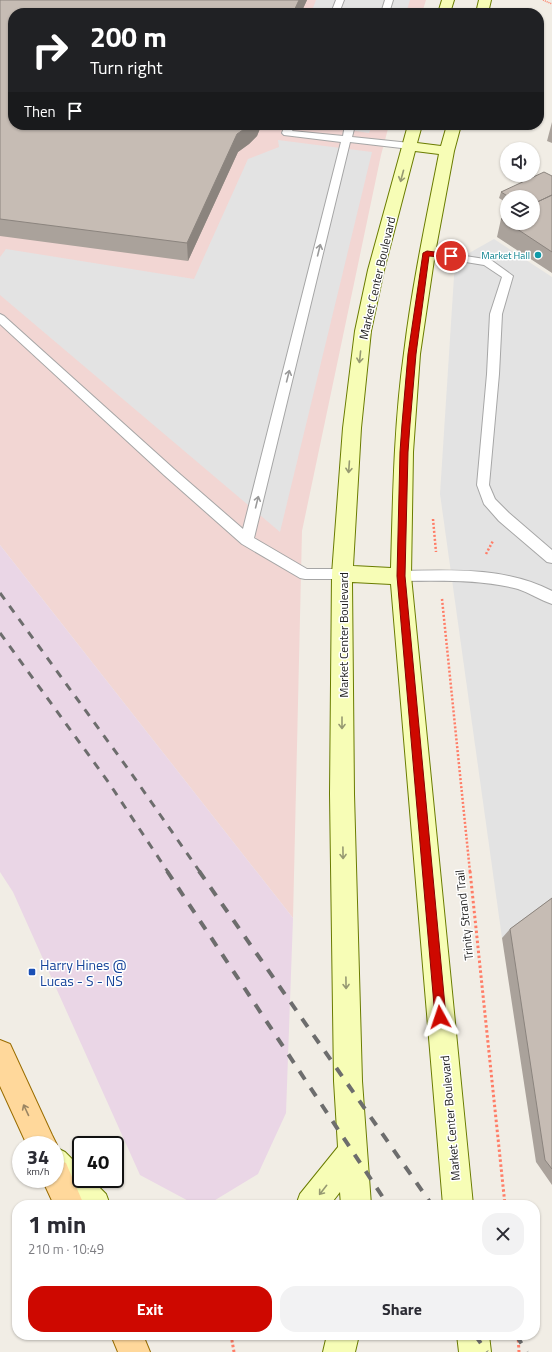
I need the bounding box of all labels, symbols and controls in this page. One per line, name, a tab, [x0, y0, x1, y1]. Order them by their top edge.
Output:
text: 200 m	[90, 15, 167, 58]
icon: right	[24, 24, 76, 76]
text: Turn right	[90, 54, 163, 81]
text: Then	[24, 100, 56, 123]
icon: arrive	[64, 100, 86, 122]
map controls	[500, 142, 540, 230]
button: sound	[500, 142, 540, 182]
one-way arrow	[397, 169, 405, 182]
button: layers	[500, 190, 540, 230]
street label: Market Center Boulevard	[354, 215, 400, 341]
pin	[434, 239, 468, 273]
one-way arrow	[316, 244, 324, 257]
icon: arrive	[440, 245, 462, 267]
place label: Market Hall	[481, 248, 530, 263]
marker: Market Hall	[533, 250, 543, 260]
one-way arrow	[356, 350, 364, 363]
one-way arrow	[285, 370, 292, 383]
one-way arrow	[346, 460, 353, 473]
one-way arrow	[253, 496, 261, 509]
street label: Market Center Boulevard	[334, 572, 353, 698]
one-way arrow	[338, 716, 346, 729]
one-way arrow	[340, 846, 347, 859]
street label: Trinity Strand Trail	[450, 869, 478, 961]
place label: Harry Hines @ Lucas - S - NS	[40, 954, 127, 991]
marker: Harry Hines @ Lucas - S - NS	[27, 967, 37, 977]
one-way arrow	[342, 976, 350, 989]
position arrow	[419, 996, 461, 1038]
street label: Market Center Boulevard	[435, 1055, 465, 1181]
one-way arrow	[21, 1104, 29, 1116]
speed limit sign: 40	[72, 1136, 124, 1188]
text: 34	[27, 1141, 49, 1172]
text: km/h	[27, 1164, 49, 1179]
one-way arrow	[319, 1184, 327, 1195]
text: 1 min	[28, 1206, 86, 1242]
button: close	[482, 1213, 524, 1255]
text: 210 m · 10:49	[28, 1239, 104, 1259]
button: Exit	[28, 1286, 272, 1332]
button: Share	[280, 1286, 524, 1332]

